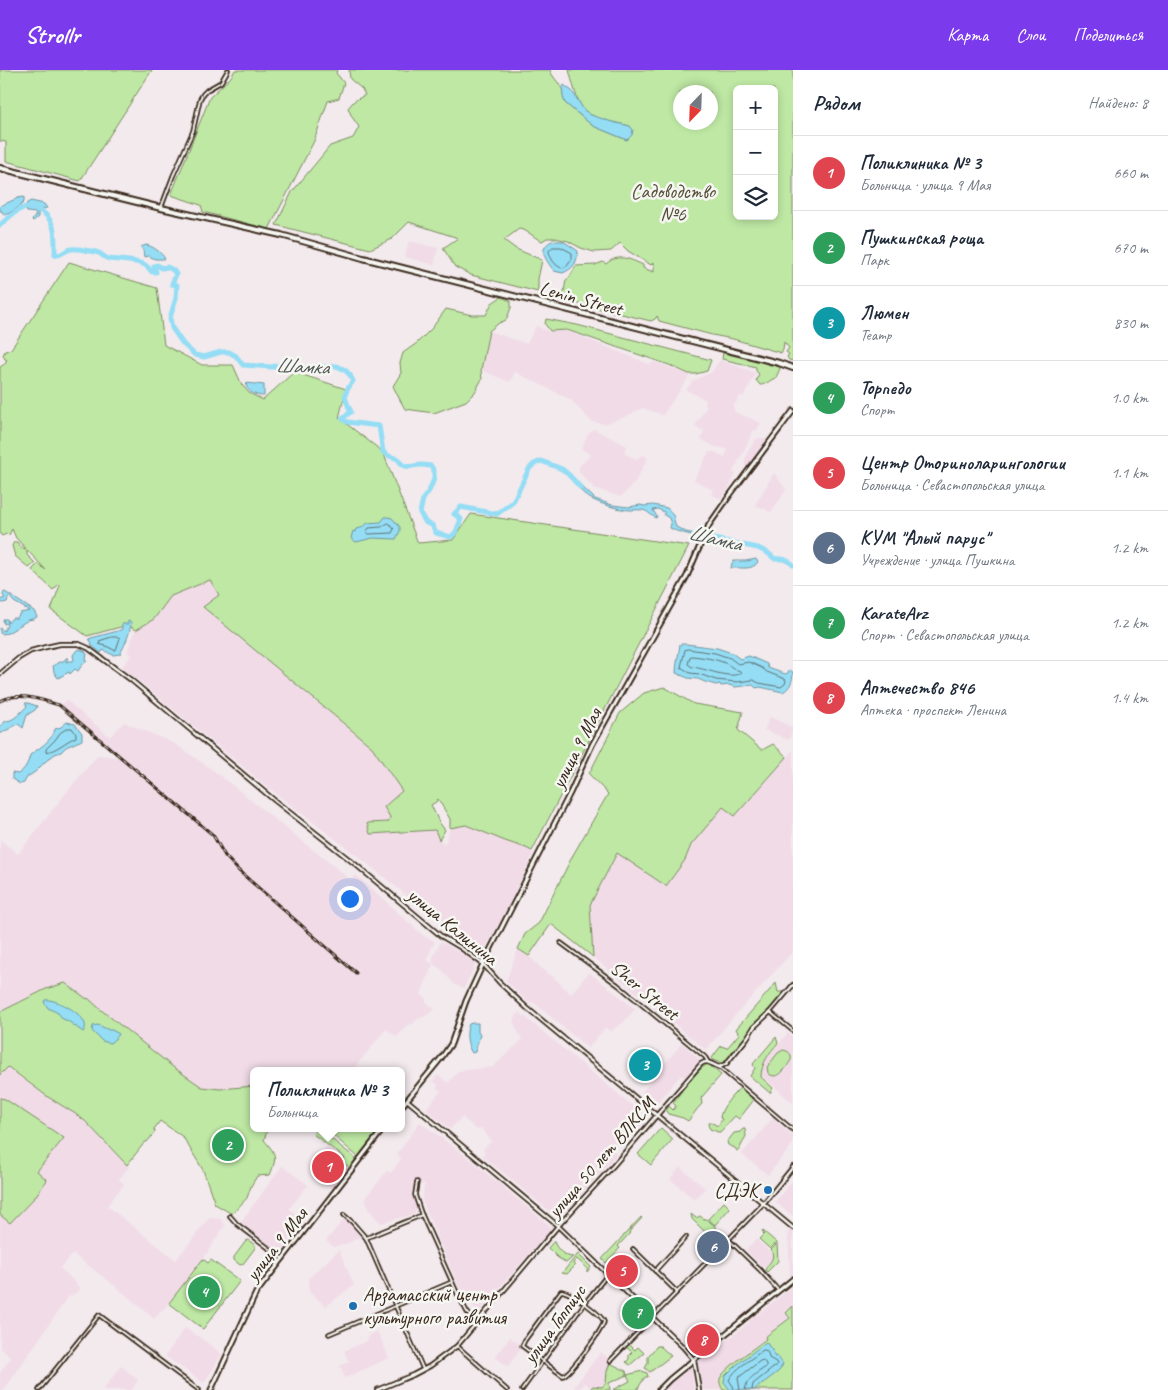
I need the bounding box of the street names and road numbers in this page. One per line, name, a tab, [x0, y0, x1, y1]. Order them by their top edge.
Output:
street label: Lenin Street	[537, 275, 627, 322]
street label: улица 9 Мая	[545, 702, 608, 793]
street label: улица Калинина	[402, 882, 504, 971]
street label: Sher Street	[605, 955, 686, 1027]
street label: улица 50 лет ВЛКСМ	[541, 1091, 662, 1224]
street label: улица 9 Мая	[239, 1201, 314, 1287]
street label: улица Гоппиус	[517, 1279, 592, 1369]

